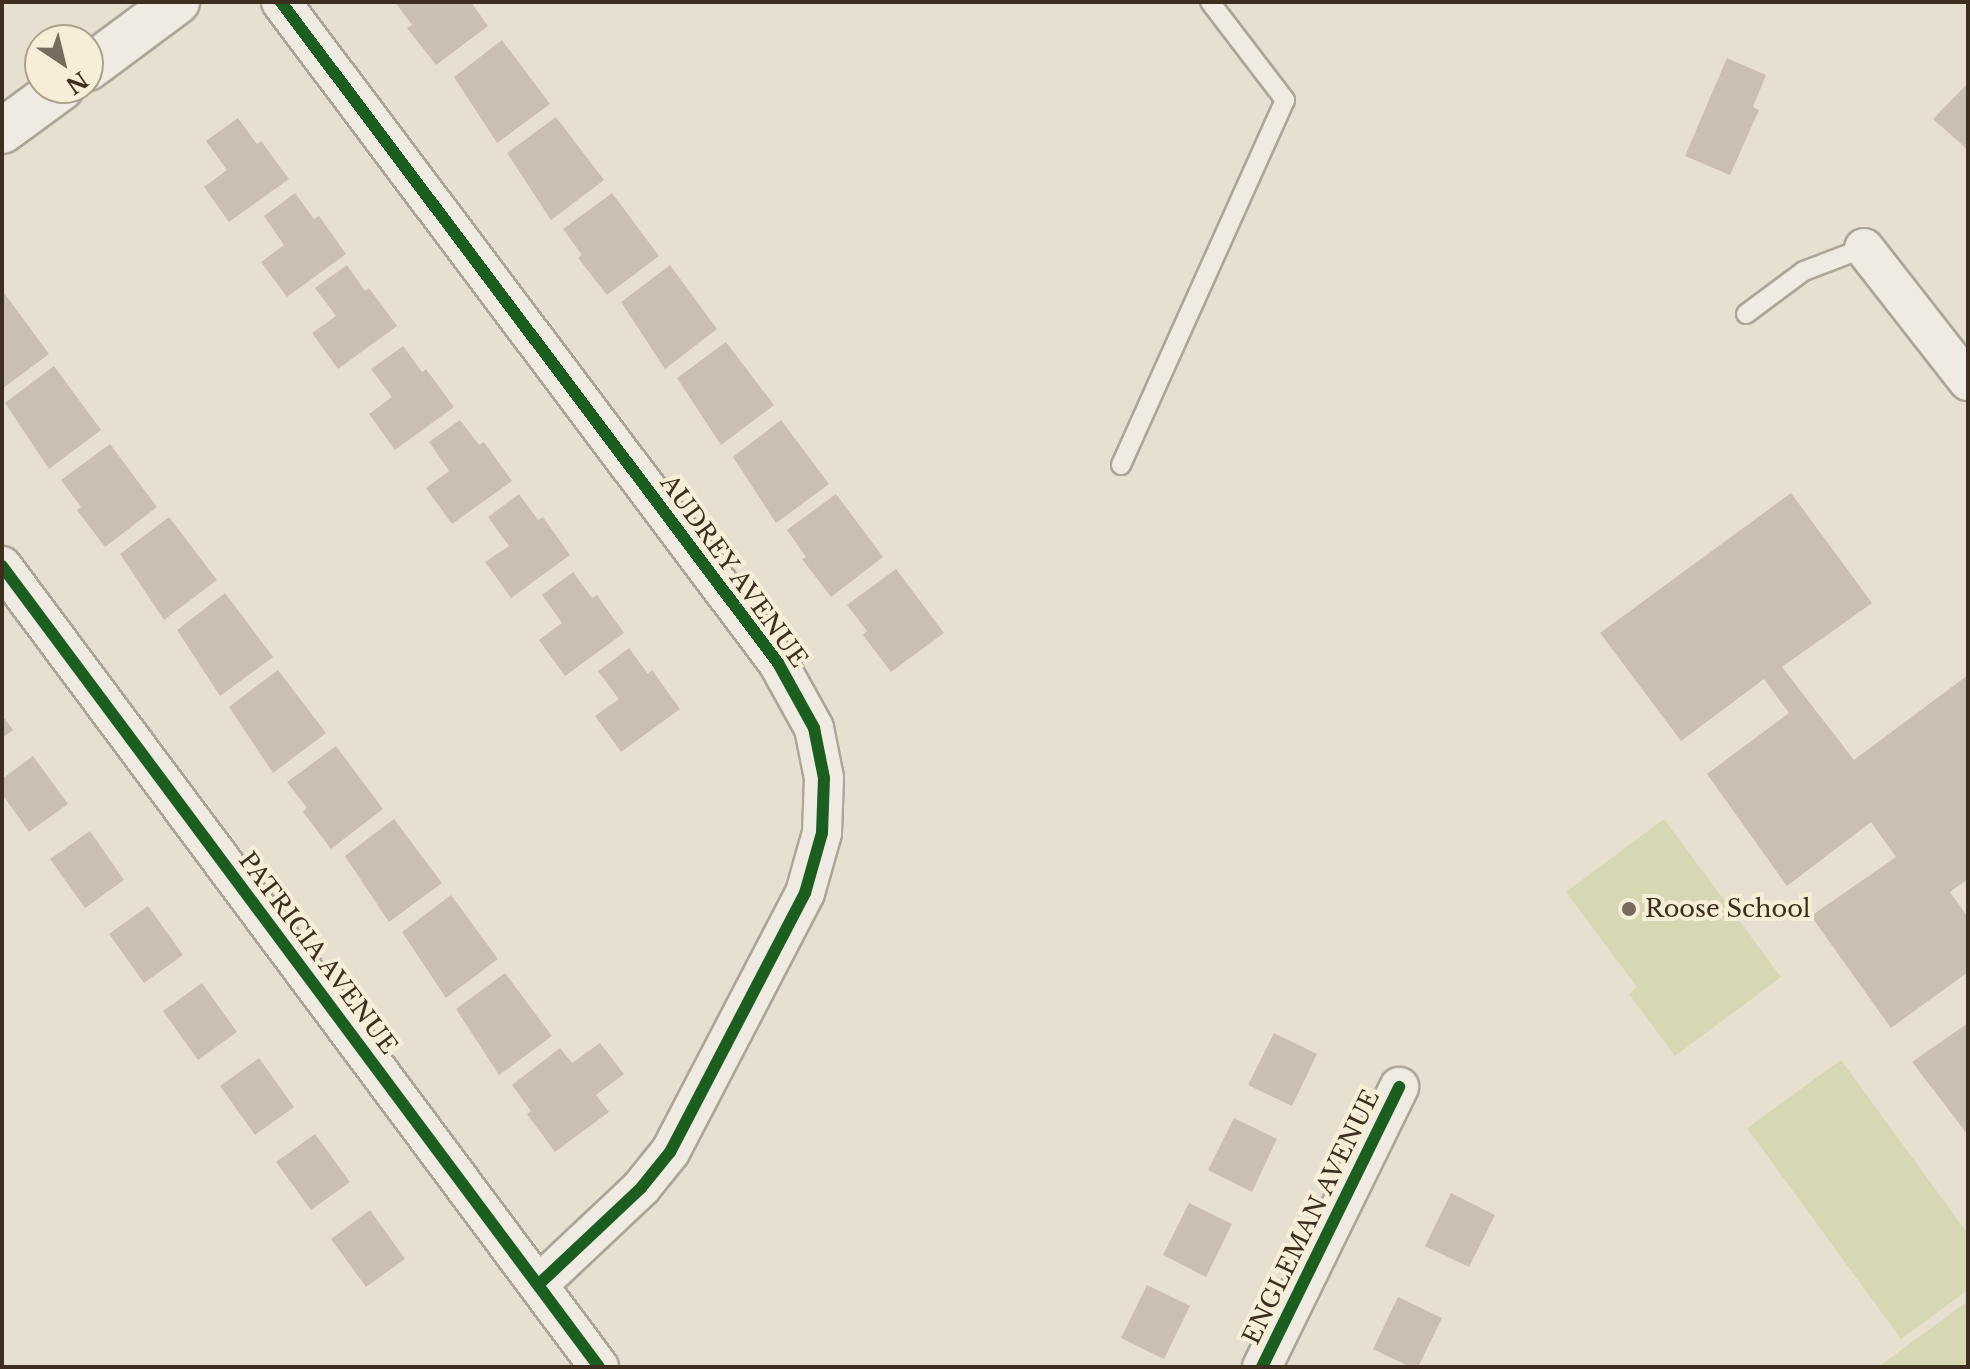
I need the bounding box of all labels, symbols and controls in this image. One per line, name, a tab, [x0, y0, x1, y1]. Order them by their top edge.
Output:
north arrow	[24, 24, 104, 104]
text: N	[61, 65, 93, 99]
street label: AUDREY AVENUE	[654, 468, 814, 674]
street label: PATRICIA AVENUE	[232, 846, 404, 1060]
place label: Roose School	[1645, 895, 1811, 923]
marker: Roose School	[1620, 900, 1638, 918]
street label: ENGLEMAN AVENUE	[1237, 1085, 1385, 1349]

